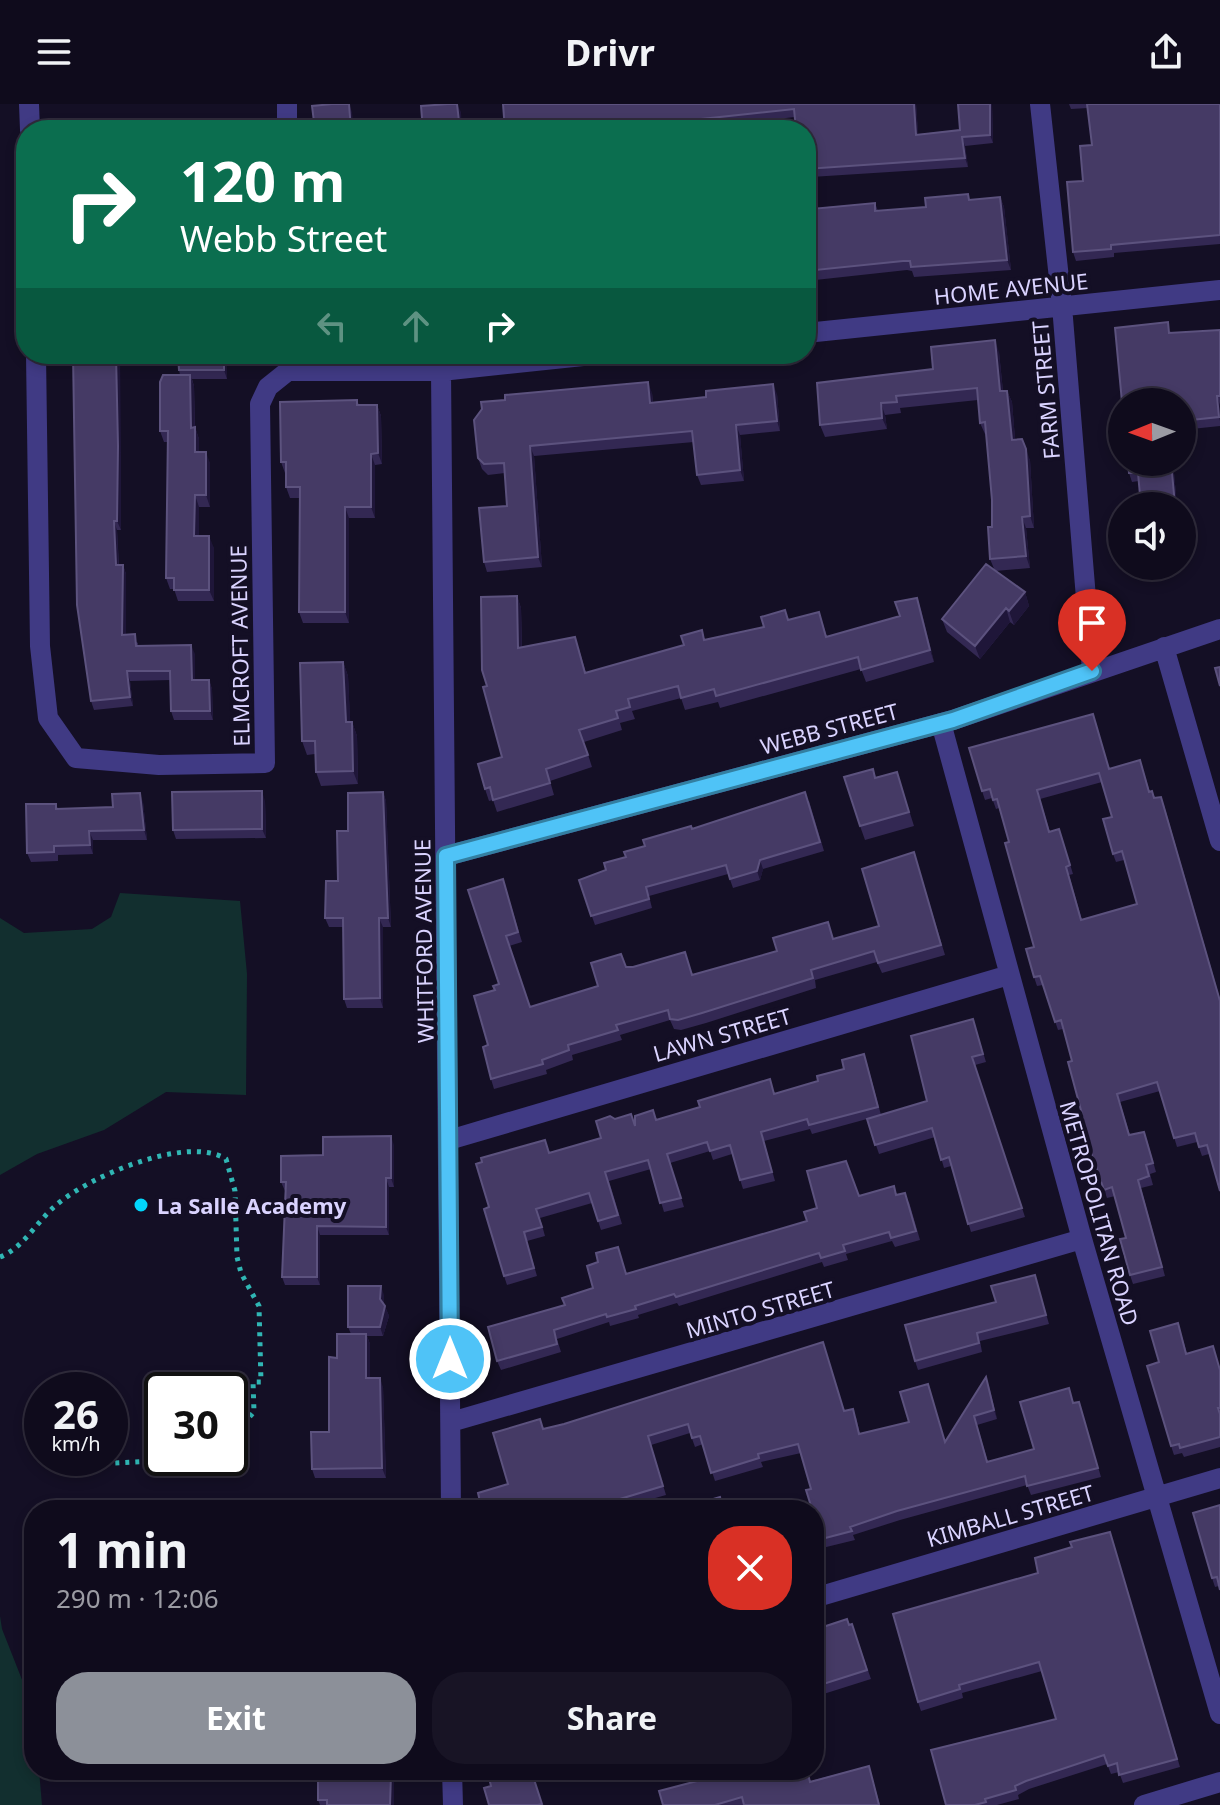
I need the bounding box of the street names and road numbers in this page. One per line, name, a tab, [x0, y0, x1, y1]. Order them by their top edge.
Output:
street label: HOME AVENUE	[932, 265, 1090, 311]
street label: FARM STREET	[1024, 319, 1066, 461]
street label: ELMCROFT AVENUE	[222, 545, 256, 747]
street label: WEBB STREET	[757, 695, 901, 761]
street label: WHITFORD AVENUE	[406, 839, 440, 1043]
street label: LAWN STREET	[649, 1000, 795, 1068]
street label: METROPOLITAN ROAD	[1054, 1097, 1146, 1329]
street label: MINTO STREET	[682, 1273, 838, 1345]
street label: KIMBALL STREET	[923, 1477, 1097, 1553]

